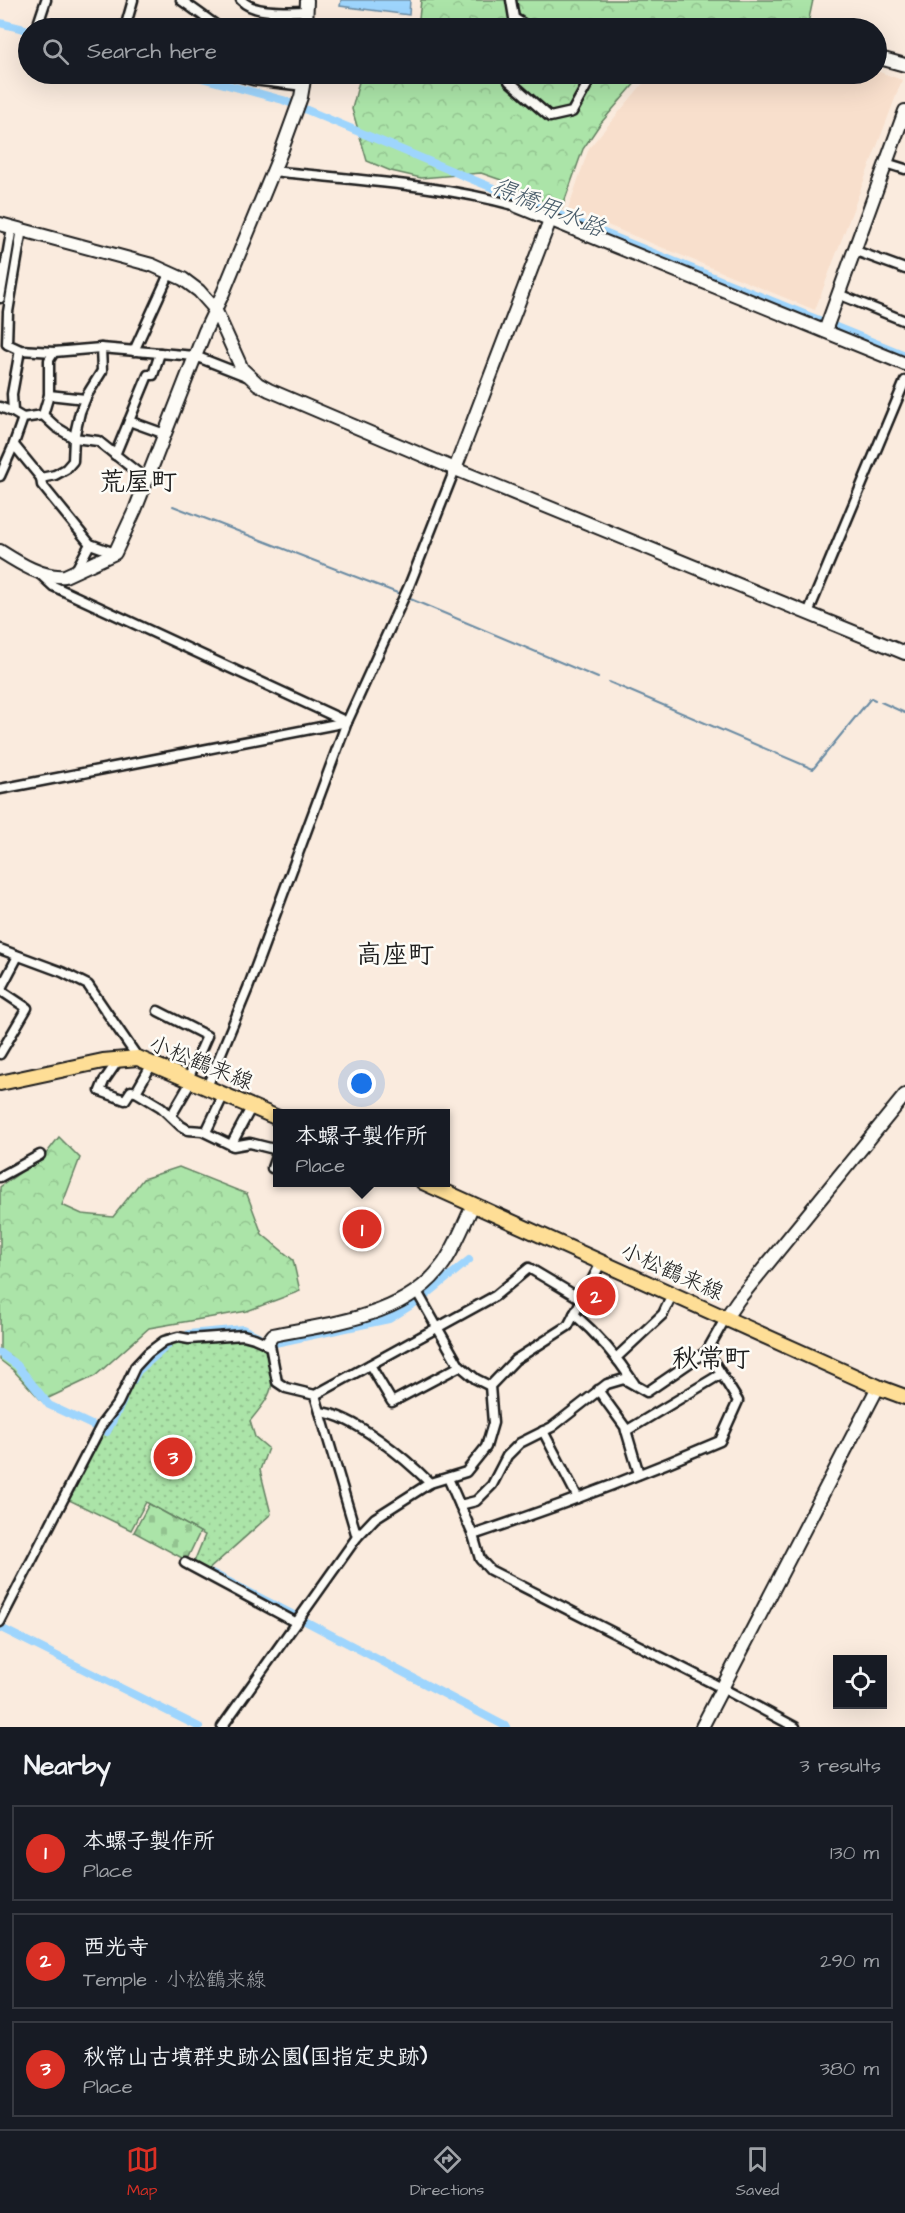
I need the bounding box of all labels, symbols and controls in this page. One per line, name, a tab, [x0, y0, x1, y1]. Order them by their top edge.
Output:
search box	[18, 18, 887, 84]
icon: search	[39, 35, 72, 68]
text: Search here	[87, 36, 217, 67]
water label: 得橋用水路	[486, 170, 612, 247]
district label: 荒屋町	[99, 464, 177, 500]
district label: 高座町	[356, 937, 434, 973]
street label: 小松鶴来線	[144, 1028, 258, 1098]
your location	[347, 1069, 376, 1098]
popup	[273, 1109, 450, 1187]
text: 本螺子製作所	[295, 1121, 428, 1152]
text: Place	[295, 1152, 345, 1180]
pin: 1	[342, 1206, 382, 1252]
street label: 小松鶴来線	[615, 1235, 729, 1309]
pin: 2	[576, 1274, 616, 1318]
district label: 秋常町	[672, 1341, 750, 1377]
pin: 3	[154, 1434, 192, 1480]
map controls	[833, 1655, 887, 1709]
button: locate	[833, 1655, 887, 1709]
text: Nearby	[24, 1748, 111, 1784]
text: 3 results	[799, 1752, 881, 1780]
text: 本螺子製作所	[83, 1826, 215, 1857]
text: 1	[44, 1839, 47, 1867]
text: 130 m	[830, 1839, 879, 1867]
text: Place	[83, 1857, 133, 1885]
text: 西光寺	[83, 1932, 149, 1963]
text: 2	[40, 1947, 51, 1975]
text: 290 m	[820, 1947, 879, 1975]
text: Temple · 小松鶴来線	[83, 1966, 266, 1994]
text: 秋常山古墳群史跡公園(国指定史跡)	[83, 2042, 427, 2073]
text: 3	[40, 2055, 51, 2083]
text: 380 m	[820, 2055, 879, 2083]
text: Place	[83, 2073, 133, 2101]
tab: Map	[126, 2143, 159, 2201]
tab: Directions	[410, 2143, 484, 2201]
tab: Saved	[736, 2143, 779, 2201]

